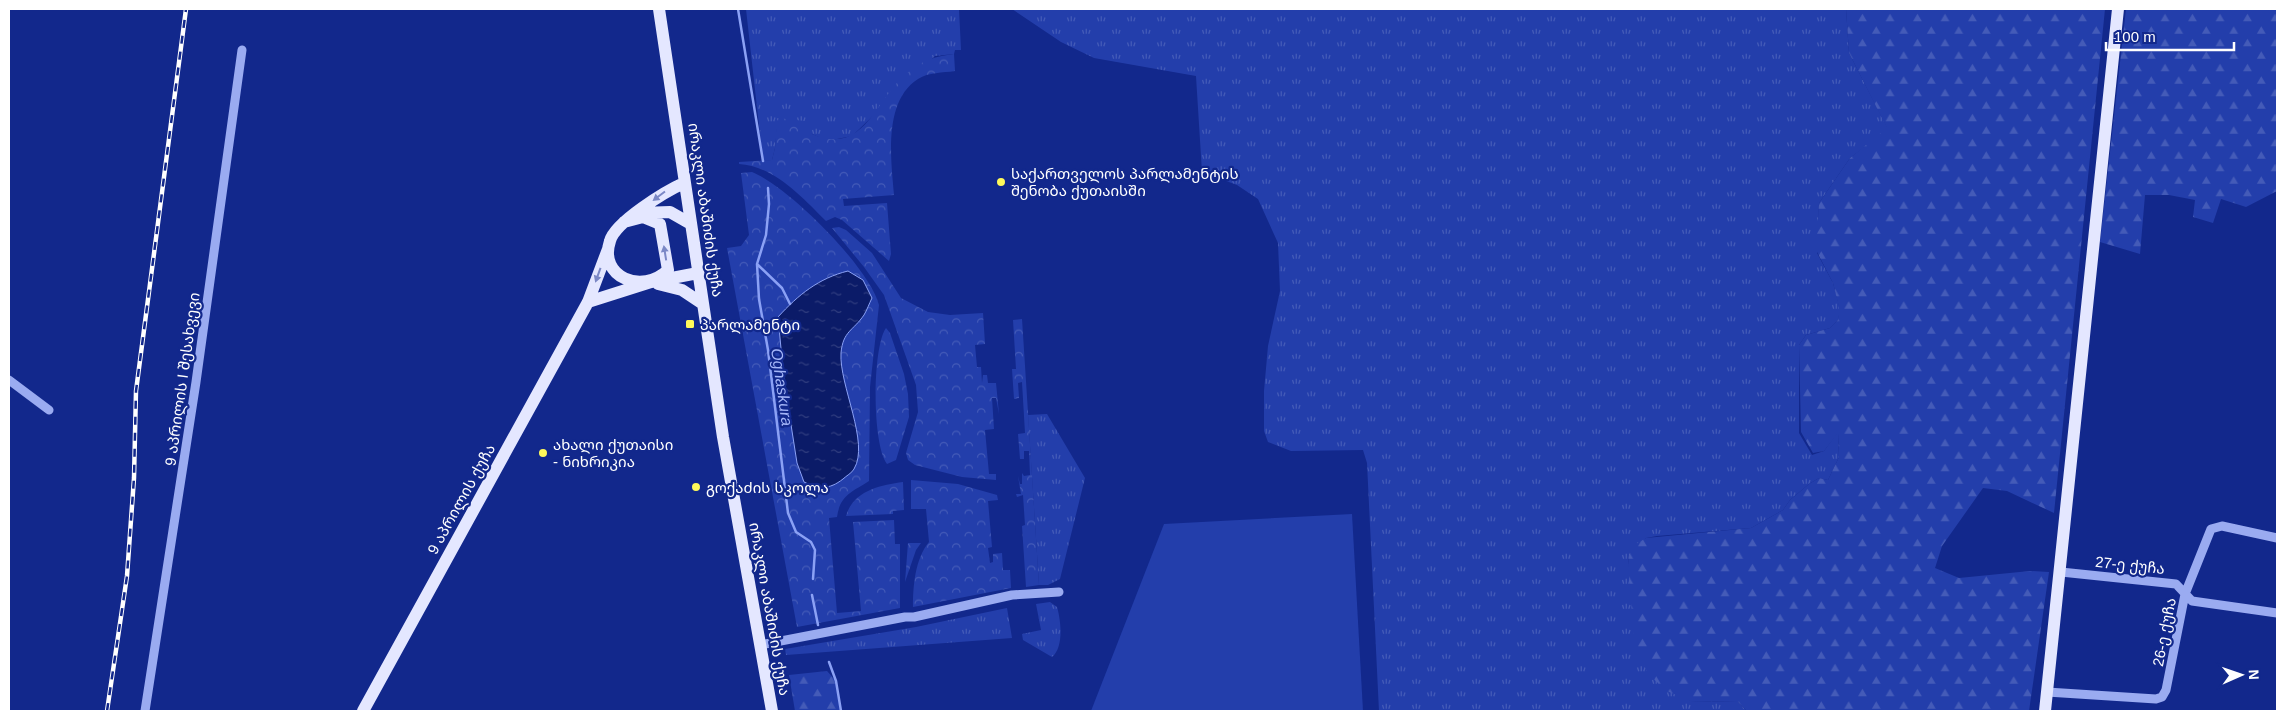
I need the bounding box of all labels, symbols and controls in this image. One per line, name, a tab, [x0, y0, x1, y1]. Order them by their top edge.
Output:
scale bar	[2106, 20, 2234, 52]
text: 100 m	[2114, 28, 2156, 45]
street label: ირაკლი აბაშიძის ქუჩა	[684, 122, 727, 298]
place label: საქართველოს პარლამენტის შენობა ქუთაისში	[1011, 165, 1239, 200]
marker: საქართველოს პარლამენტის შენობა ქუთაისში	[995, 176, 1007, 188]
one-way arrow	[653, 191, 666, 202]
one-way arrow	[660, 245, 668, 261]
one-way arrow	[594, 268, 601, 283]
street label: 9 აპრილის I შესახვევი	[161, 291, 204, 467]
place label: პარლამენტი	[700, 316, 800, 334]
marker: პარლამენტი	[684, 318, 696, 330]
water label: Oghaskura	[768, 347, 796, 427]
place label: ახალი ქუთაისი - ნიხრიკია	[553, 436, 673, 471]
street label: 9 აპრილის ქუჩა	[424, 441, 499, 558]
marker: ახალი ქუთაისი - ნიხრიკია	[537, 447, 549, 459]
place label: გოქაძის სკოლა	[706, 479, 829, 497]
marker: გოქაძის სკოლა	[690, 481, 702, 493]
street label: ირაკლი აბაშიძის ქუჩა	[745, 521, 794, 697]
street label: 27-ე ქუჩა	[2094, 553, 2166, 578]
street label: 26-ე ქუჩა	[2149, 596, 2180, 668]
north arrow	[2216, 650, 2266, 700]
text: N	[2246, 669, 2262, 680]

